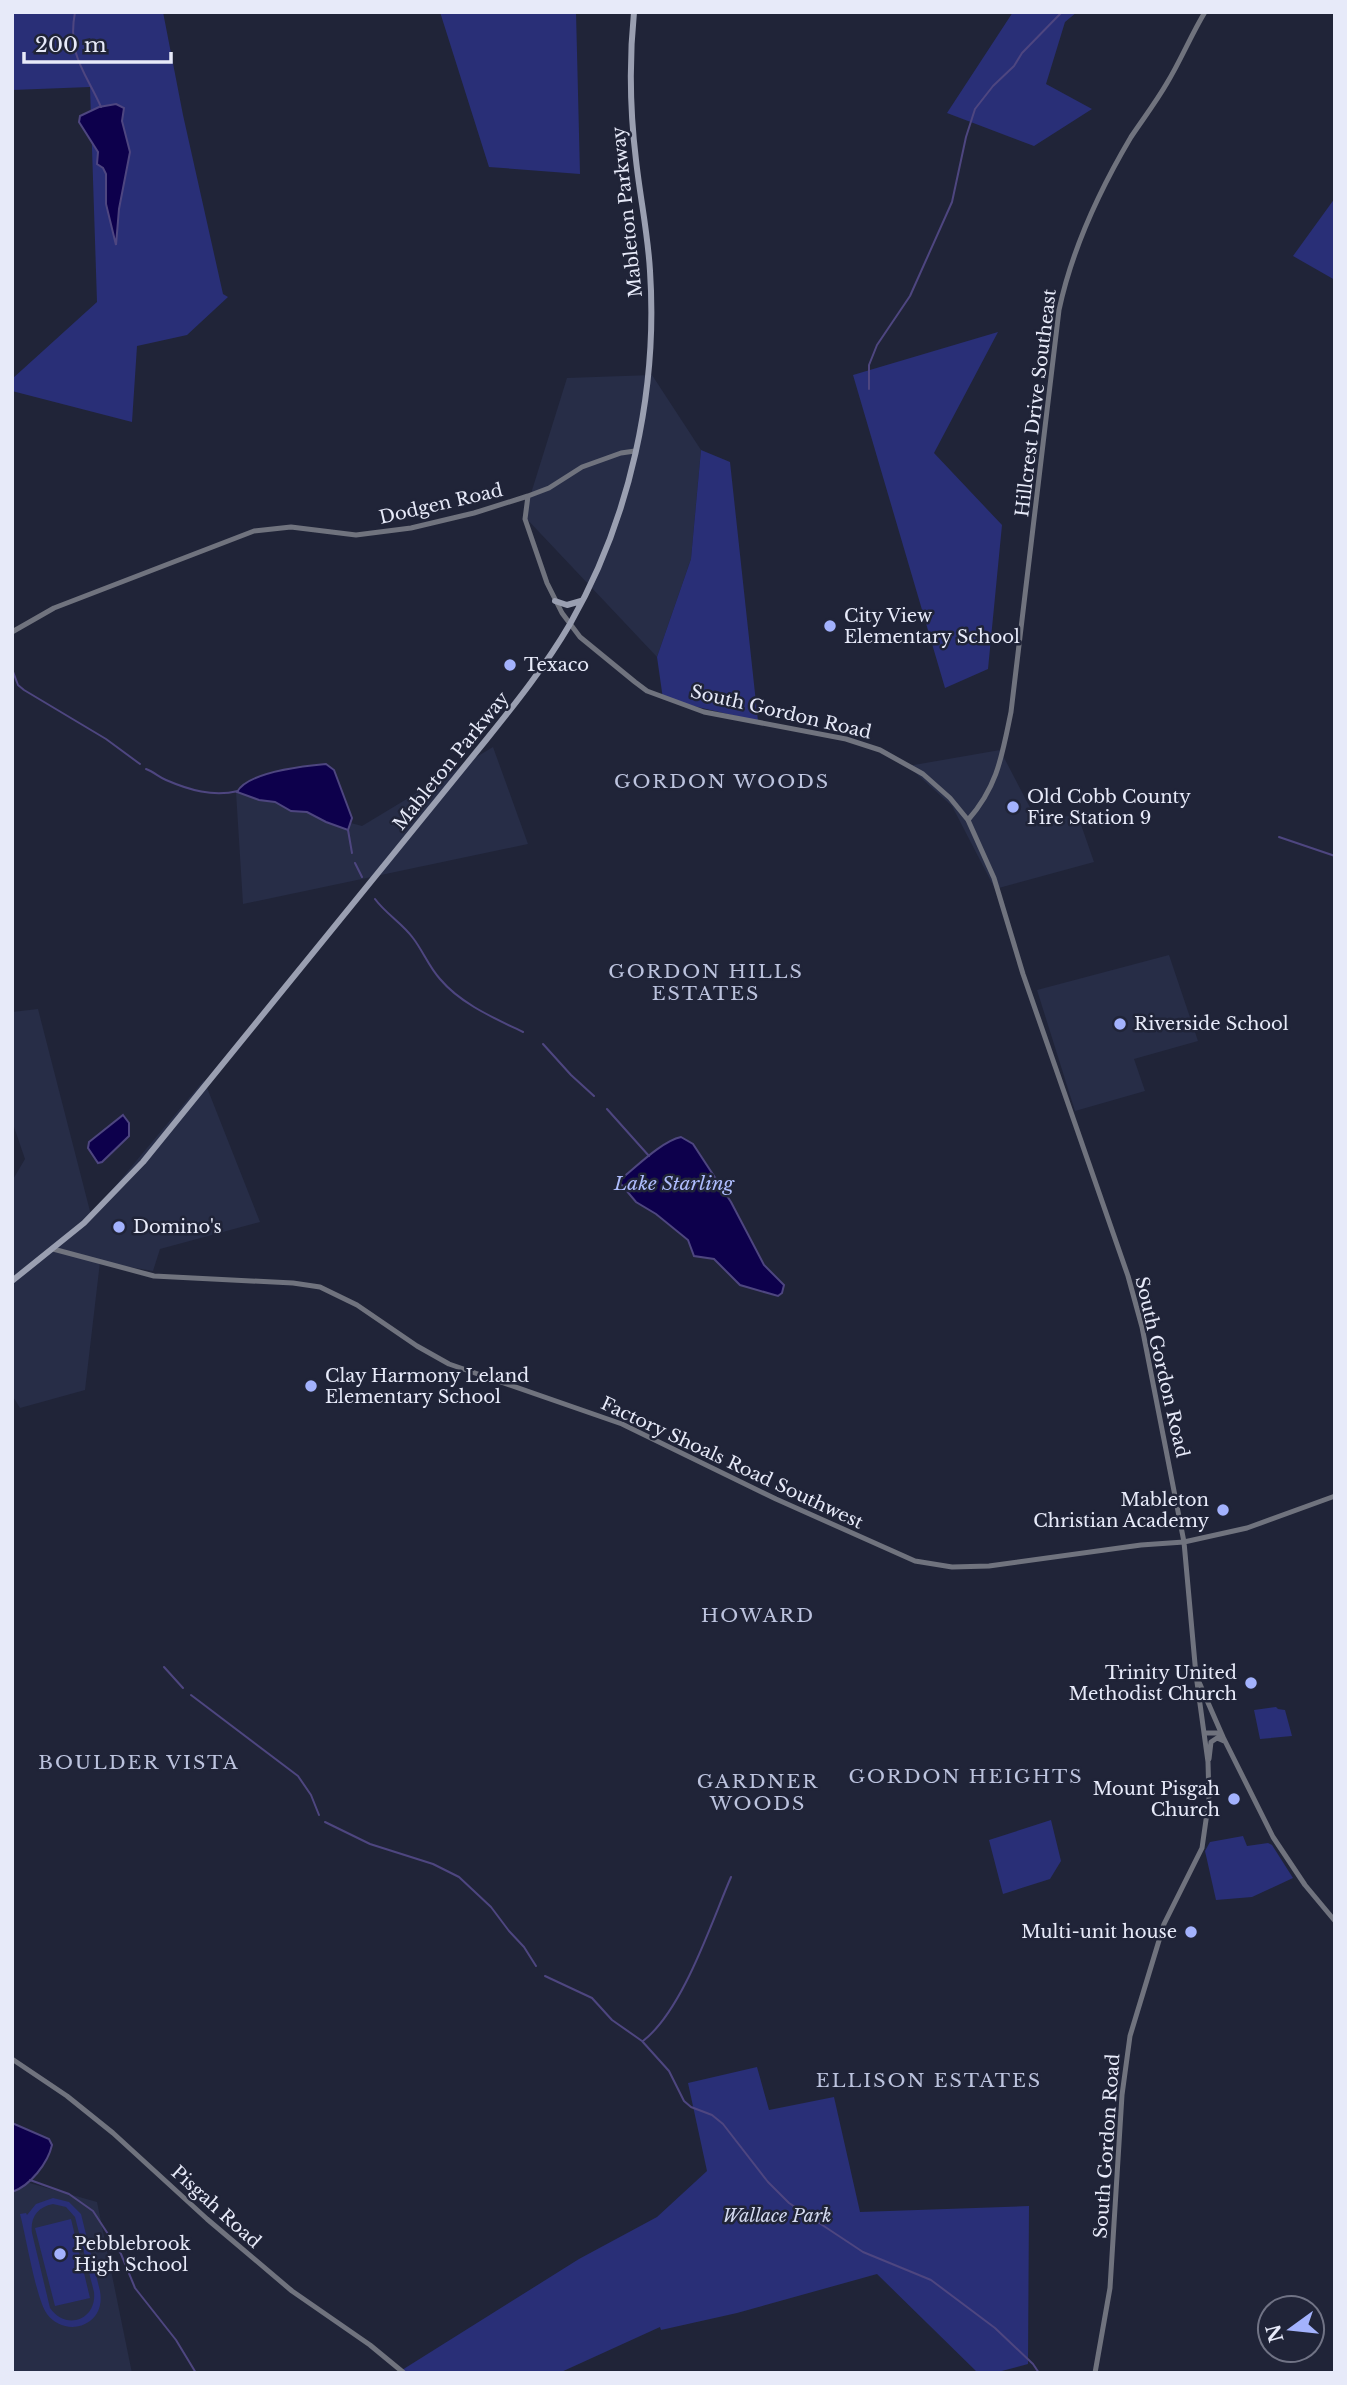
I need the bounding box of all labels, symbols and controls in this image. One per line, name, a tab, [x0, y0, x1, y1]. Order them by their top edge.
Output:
scale bar	[24, 21, 172, 65]
text: 200 m	[35, 32, 107, 58]
street label: Mableton Parkway	[607, 125, 647, 299]
street label: Hillcrest Drive Southeast	[1011, 288, 1061, 518]
street label: Dodgen Road	[377, 479, 505, 529]
place label: City View Elementary School	[844, 605, 1020, 648]
marker: City View Elementary School	[822, 618, 838, 634]
place label: Texaco	[524, 654, 589, 676]
marker: Texaco	[502, 657, 518, 673]
street label: South Gordon Road	[688, 680, 874, 744]
street label: Mableton Parkway	[388, 687, 514, 835]
district label: GORDON WOODS	[614, 770, 830, 793]
place label: Old Cobb County Fire Station 9	[1027, 786, 1191, 829]
marker: Old Cobb County Fire Station 9	[1005, 799, 1021, 815]
district label: GORDON HILLS ESTATES	[608, 960, 804, 1005]
place label: Riverside School	[1134, 1013, 1289, 1035]
marker: Riverside School	[1112, 1016, 1128, 1032]
water label: Lake Starling	[613, 1172, 736, 1195]
place label: Domino's	[133, 1216, 222, 1238]
marker: Domino's	[111, 1219, 127, 1235]
street label: South Gordon Road	[1130, 1274, 1194, 1460]
place label: Clay Harmony Leland Elementary School	[325, 1365, 529, 1408]
marker: Clay Harmony Leland Elementary School	[303, 1378, 319, 1394]
street label: Factory Shoals Road Southwest	[597, 1392, 867, 1534]
place label: Mableton Christian Academy	[1033, 1489, 1209, 1532]
marker: Mableton Christian Academy	[1215, 1502, 1231, 1518]
district label: HOWARD	[701, 1604, 815, 1627]
place label: Trinity United Methodist Church	[1069, 1662, 1237, 1705]
marker: Trinity United Methodist Church	[1243, 1675, 1259, 1691]
district label: BOULDER VISTA	[38, 1751, 240, 1774]
district label: GORDON HEIGHTS	[848, 1765, 1084, 1788]
district label: GARDNER WOODS	[697, 1770, 819, 1815]
place label: Mount Pisgah Church	[1093, 1778, 1220, 1821]
marker: Mount Pisgah Church	[1226, 1791, 1242, 1807]
place label: Multi-unit house	[1021, 1921, 1177, 1943]
marker: Multi-unit house	[1183, 1924, 1199, 1940]
street label: South Gordon Road	[1090, 2053, 1124, 2239]
district label: ELLISON ESTATES	[816, 2069, 1042, 2092]
street label: Pisgah Road	[167, 2161, 265, 2253]
park label: Wallace Park	[723, 2205, 831, 2227]
place label: Pebblebrook High School	[74, 2233, 191, 2276]
marker: Pebblebrook High School	[52, 2246, 68, 2262]
north arrow	[1256, 2294, 1326, 2364]
text: N	[1262, 2322, 1288, 2345]

